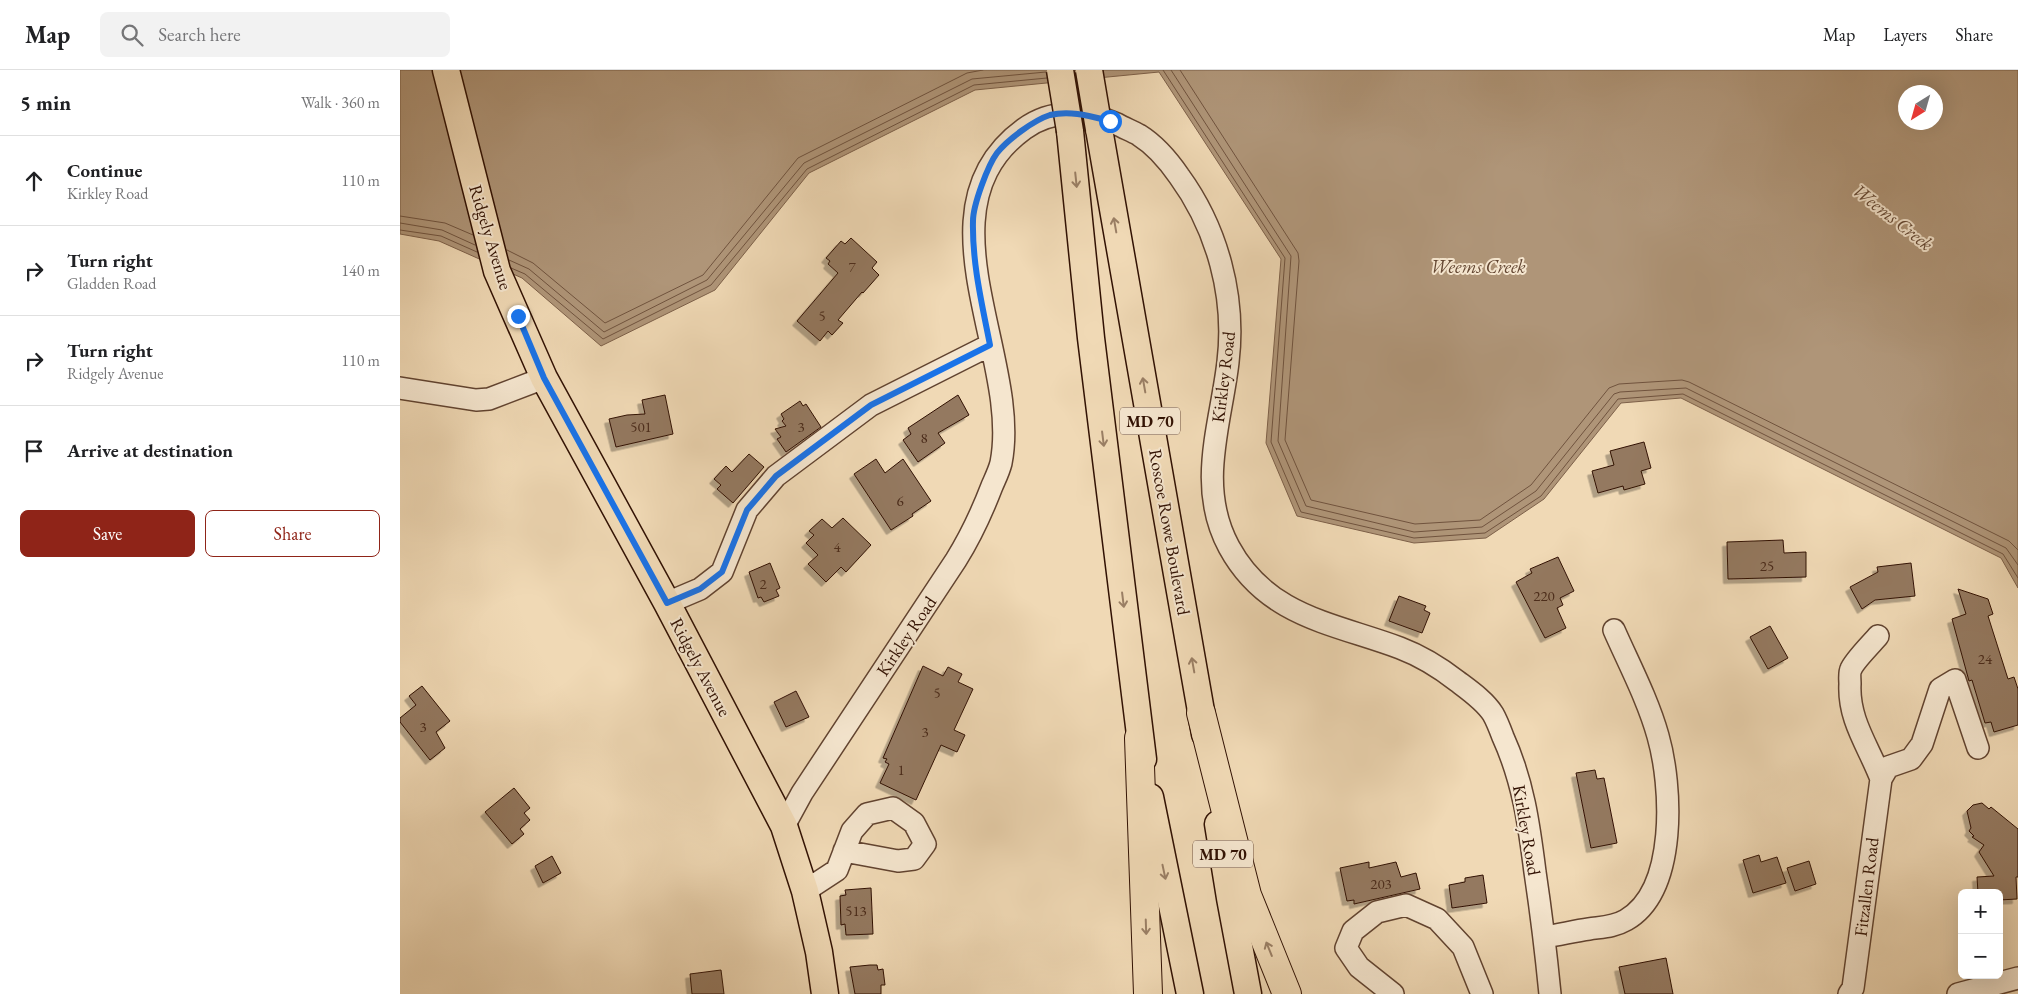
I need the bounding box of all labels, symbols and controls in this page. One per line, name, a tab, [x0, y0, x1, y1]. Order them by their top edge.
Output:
search box	[100, 12, 450, 57]
text: Map	[25, 19, 70, 50]
icon: search	[118, 21, 146, 49]
text: Search here	[158, 22, 241, 47]
text: Map	[1823, 23, 1855, 46]
text: Layers	[1883, 23, 1927, 46]
text: Share	[1955, 23, 1993, 46]
north arrow	[1898, 85, 1943, 130]
text: 5 min	[20, 89, 71, 116]
text: Walk · 360 m	[301, 92, 380, 113]
route start	[1099, 110, 1122, 133]
text: Continue	[67, 158, 142, 183]
icon: ahead	[20, 167, 48, 195]
text: 110 m	[341, 170, 380, 191]
one-way arrow	[1071, 171, 1081, 187]
water label: Weems Creek	[1848, 178, 1939, 256]
street label: Ridgely Avenue	[464, 182, 518, 292]
text: Kirkley Road	[67, 183, 148, 204]
one-way arrow	[1110, 217, 1120, 233]
text: Turn right	[67, 248, 153, 273]
water label: Weems Creek	[1430, 254, 1526, 279]
icon: right	[20, 257, 48, 285]
house number: 7	[848, 257, 856, 276]
text: 140 m	[341, 260, 380, 281]
text: Gladden Road	[67, 273, 156, 294]
route end	[507, 305, 530, 328]
house number: 5	[818, 306, 826, 325]
street label: Kirkley Road	[1206, 329, 1240, 424]
text: Turn right	[67, 338, 153, 363]
icon: right	[20, 347, 48, 375]
text: 110 m	[341, 350, 380, 371]
text: Ridgely Avenue	[67, 363, 164, 384]
one-way arrow	[1138, 377, 1148, 393]
road number: MD 70	[1120, 408, 1180, 434]
house number: 501	[630, 417, 652, 436]
house number: 3	[797, 417, 805, 436]
house number: 8	[920, 428, 928, 447]
one-way arrow	[1098, 430, 1108, 446]
icon: arrive	[20, 437, 48, 465]
text: Arrive at destination	[67, 438, 233, 463]
street label: Roscoe Rowe Boulevard	[1144, 447, 1196, 618]
house number: 6	[896, 491, 904, 510]
button: Save	[20, 510, 195, 557]
button: Share	[205, 510, 380, 557]
house number: 4	[833, 537, 841, 556]
house number: 25	[1760, 556, 1774, 575]
house number: 2	[759, 574, 767, 593]
house number: 220	[1533, 586, 1555, 605]
street label: Kirkley Road	[871, 591, 942, 680]
one-way arrow	[1118, 592, 1128, 608]
street label: Ridgely Avenue	[665, 614, 737, 720]
house number: 24	[1978, 649, 1993, 668]
one-way arrow	[1188, 658, 1198, 674]
house number: 5	[933, 683, 941, 702]
house number: 3	[419, 717, 427, 736]
house number: 3	[921, 722, 929, 741]
house number: 1	[897, 760, 905, 779]
street label: Kirkley Road	[1508, 783, 1546, 878]
street label: Fitzallen Road	[1849, 835, 1884, 938]
road number: MD 70	[1193, 841, 1253, 868]
one-way arrow	[1160, 864, 1169, 880]
house number: 203	[1370, 874, 1392, 893]
map controls	[1958, 889, 2003, 979]
button: +	[1958, 889, 2003, 934]
house number: 513	[845, 901, 867, 920]
one-way arrow	[1142, 919, 1151, 935]
button: −	[1958, 934, 2003, 979]
one-way arrow	[1263, 942, 1273, 957]

